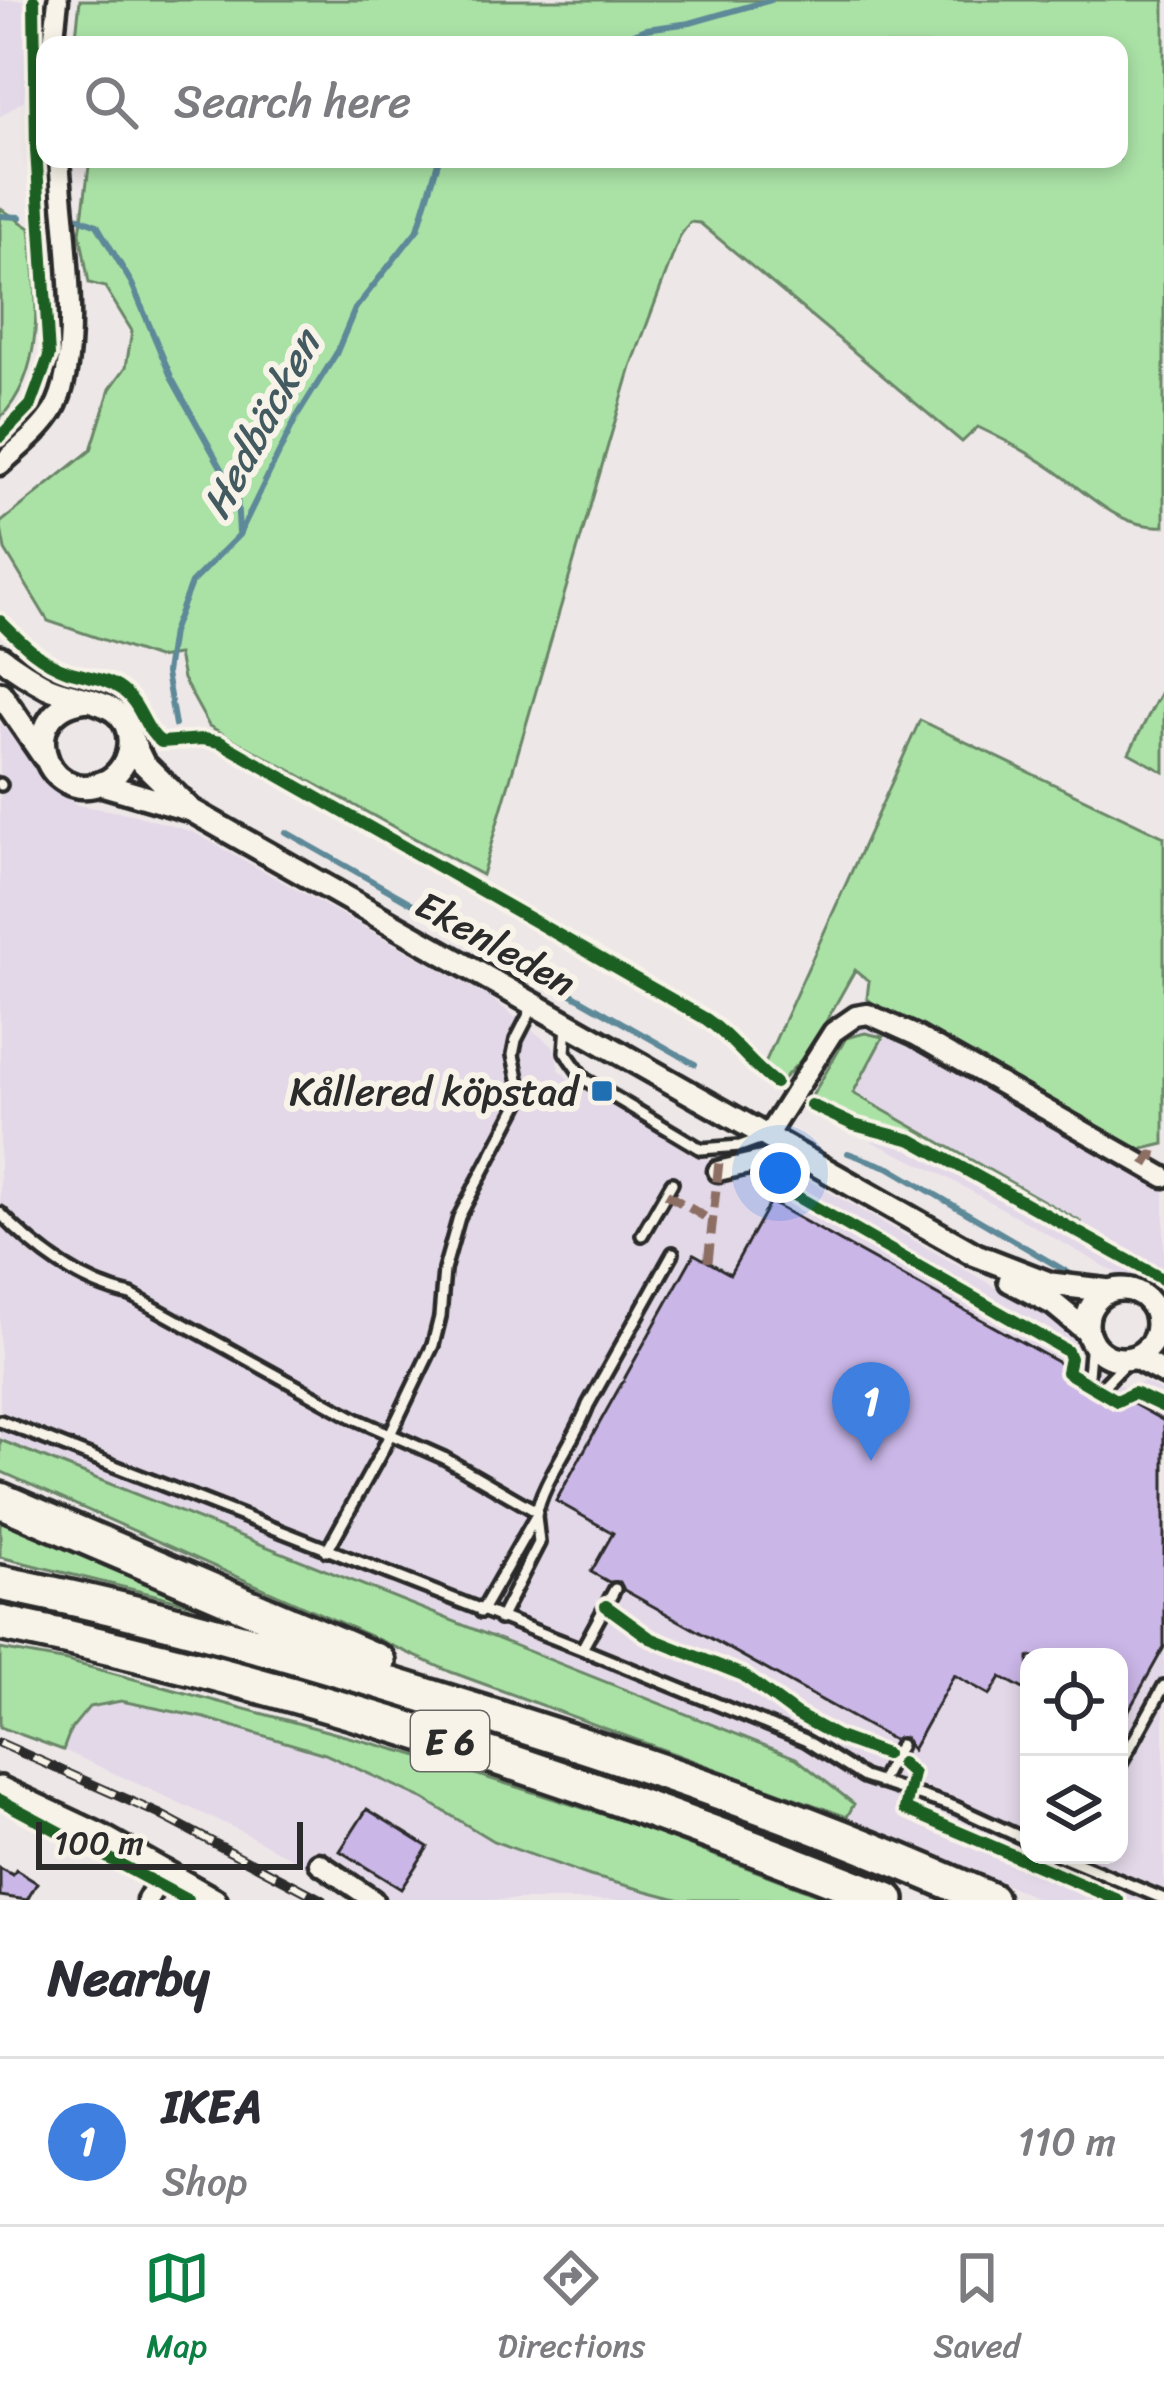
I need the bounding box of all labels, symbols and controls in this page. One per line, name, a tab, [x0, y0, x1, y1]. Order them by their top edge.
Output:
search box	[36, 36, 1128, 168]
text: Search here	[174, 62, 411, 142]
icon: search	[78, 69, 144, 135]
water label: Hedbäcken	[180, 313, 344, 532]
street label: Ekenleden	[403, 871, 589, 1016]
place label: Kållered köpstad	[289, 1057, 580, 1126]
marker: Kållered köpstad	[589, 1078, 615, 1104]
your location	[750, 1143, 810, 1203]
pin: 1	[832, 1362, 910, 1461]
map controls	[1020, 1648, 1128, 1864]
button: locate	[1020, 1648, 1128, 1756]
road number: E 6	[411, 1711, 489, 1771]
button: layers	[1020, 1756, 1128, 1864]
text: 100 m	[54, 1814, 144, 1872]
scale bar	[36, 1816, 303, 1869]
text: Nearby	[48, 1933, 209, 2023]
text: IKEA	[162, 2067, 261, 2147]
text: 1	[79, 2107, 95, 2176]
text: 110 m	[1018, 2107, 1116, 2176]
text: Shop	[162, 2147, 247, 2216]
tab: Map	[144, 2245, 210, 2375]
tab: Directions	[498, 2245, 645, 2375]
tab: Saved	[933, 2245, 1020, 2375]

